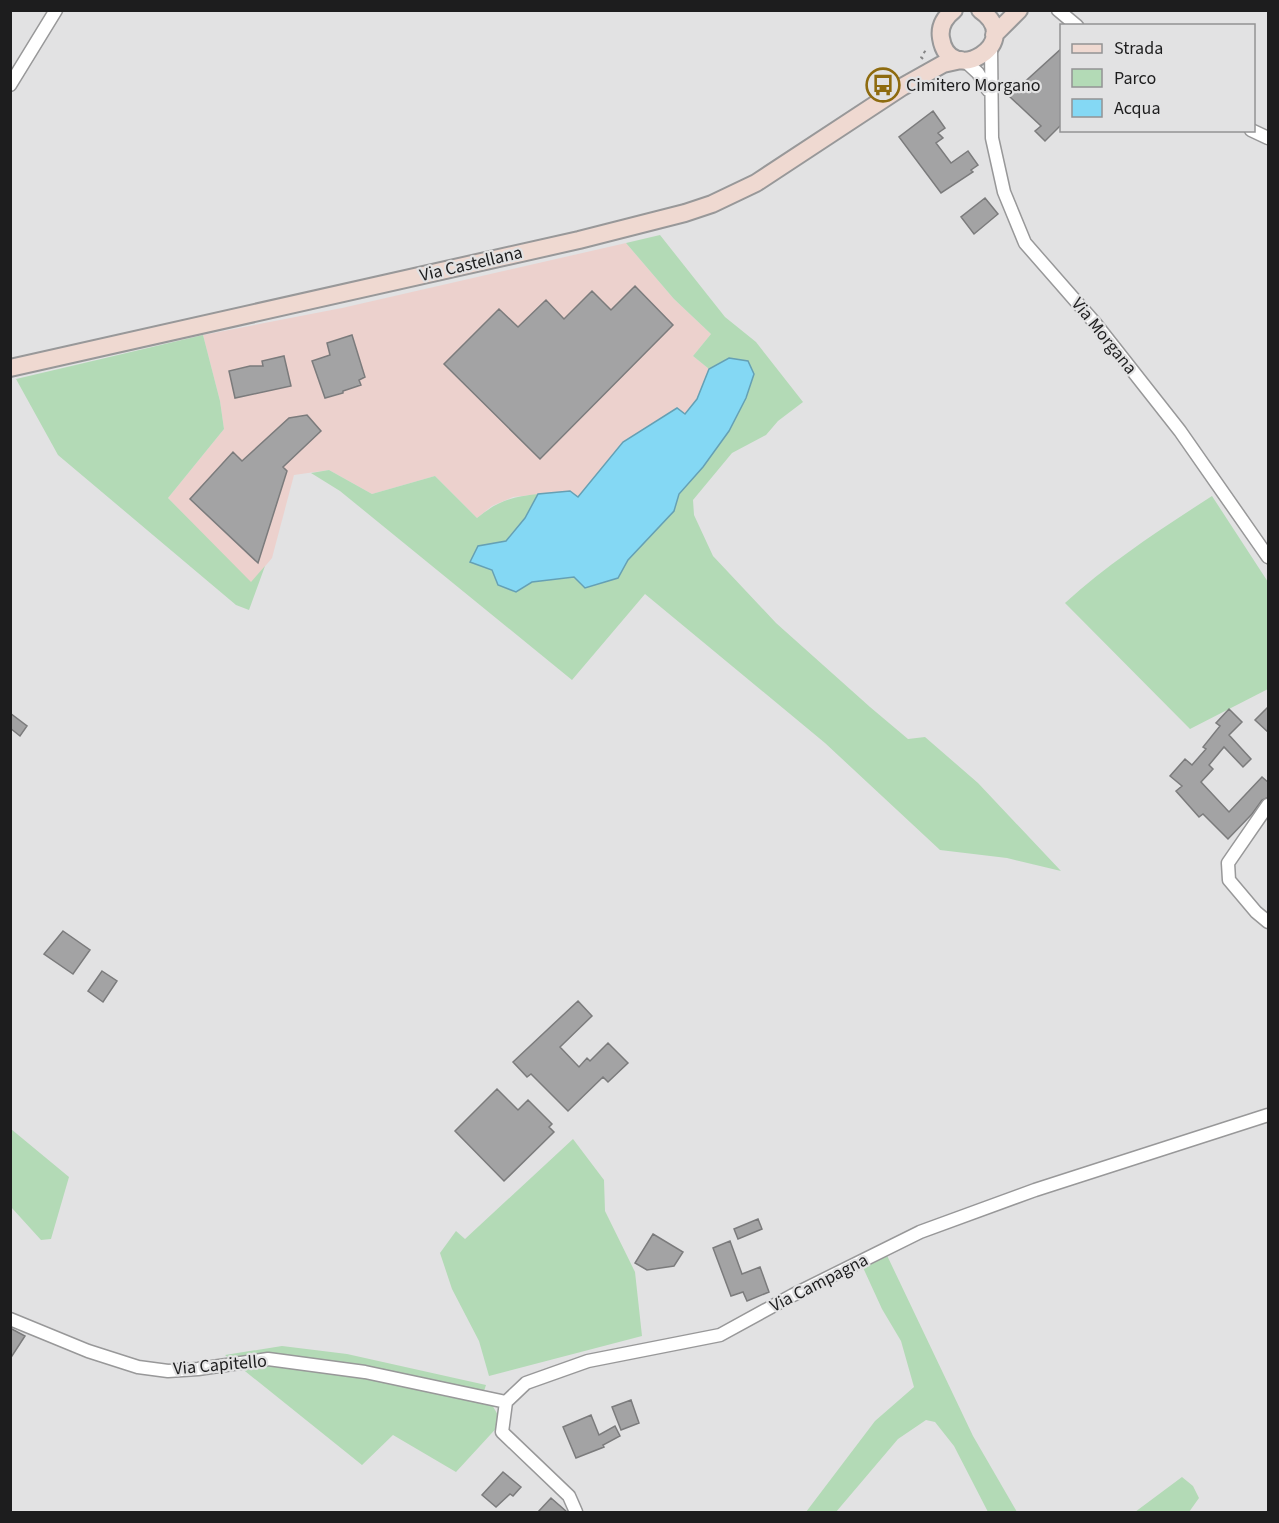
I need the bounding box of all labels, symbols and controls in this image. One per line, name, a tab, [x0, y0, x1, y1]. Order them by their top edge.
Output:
legend	[1060, 24, 1255, 132]
text: Strada	[1114, 36, 1163, 61]
text: Parco	[1114, 66, 1156, 91]
bus stop icon: Cimitero Morgano	[865, 67, 901, 103]
place label: Cimitero Morgano	[906, 73, 1041, 98]
text: Acqua	[1114, 96, 1160, 121]
street label: Via Castellana	[417, 240, 525, 288]
street label: Via Morgana	[1065, 292, 1143, 380]
street label: Via Campagna	[765, 1247, 873, 1319]
street label: Via Capitello	[172, 1348, 268, 1382]

